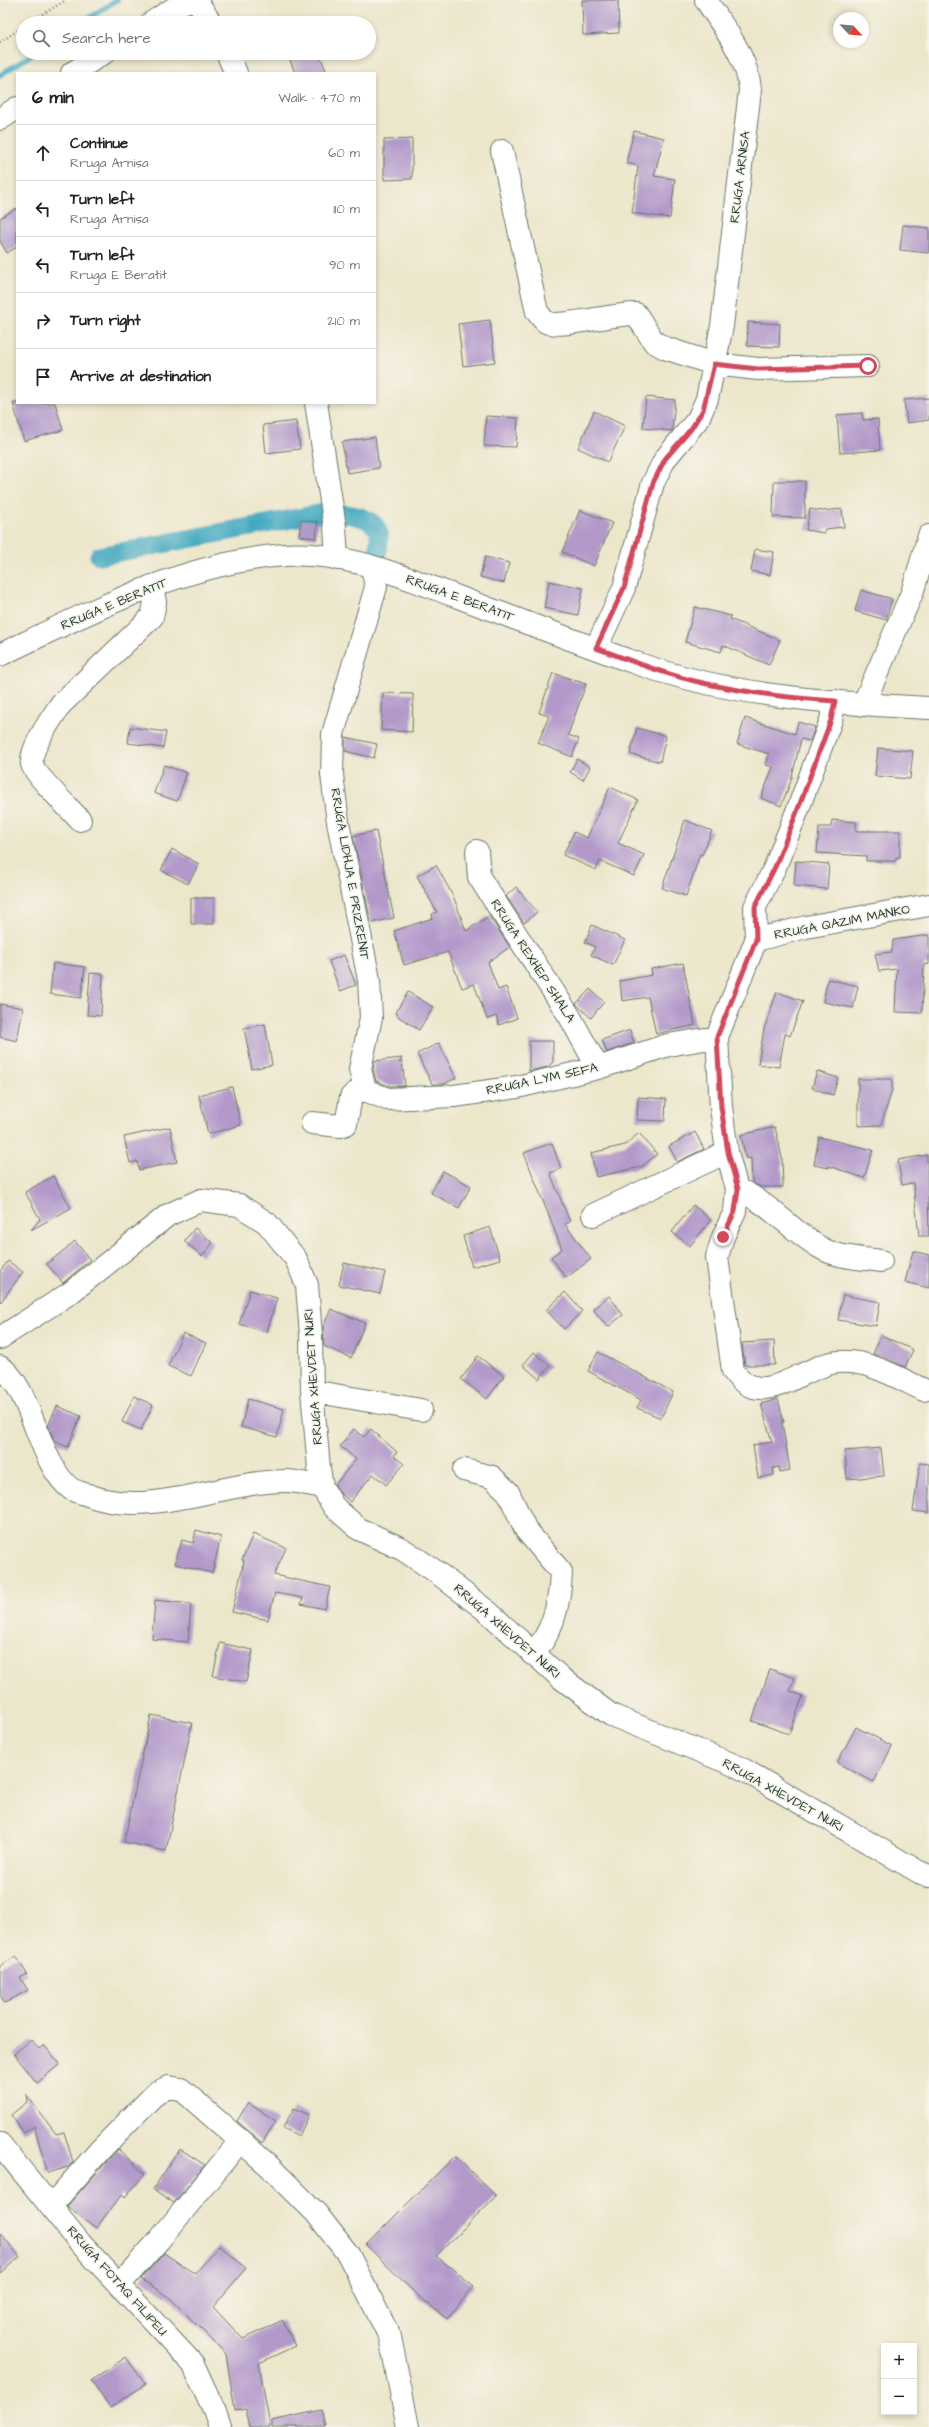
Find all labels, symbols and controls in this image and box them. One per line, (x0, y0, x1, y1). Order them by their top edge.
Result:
north arrow (833, 12, 869, 48)
search box (16, 16, 376, 60)
icon: search (30, 27, 52, 49)
text: Search here (62, 28, 151, 49)
text: 6 min (32, 86, 74, 110)
text: Walk · 470 m (279, 89, 360, 107)
street label: RRUGA ARNISA (725, 129, 755, 224)
text: Continue (70, 133, 128, 154)
icon: ahead (32, 142, 54, 164)
text: 60 m (328, 144, 360, 162)
text: Rruga Arnisa (70, 154, 149, 172)
text: Turn left (70, 189, 134, 210)
icon: left (32, 198, 54, 220)
text: 110 m (333, 200, 360, 218)
text: Rruga Arnisa (70, 210, 149, 228)
text: Turn left (70, 245, 134, 266)
icon: left (32, 254, 54, 276)
text: 90 m (329, 256, 360, 274)
text: Rruga E Beratit (70, 266, 167, 284)
icon: right (32, 310, 54, 332)
text: Turn right (70, 310, 141, 331)
text: 210 m (327, 312, 360, 330)
route start (859, 357, 877, 375)
icon: arrive (32, 366, 54, 388)
text: Arrive at destination (70, 366, 211, 387)
street label: RRUGA E BERATIT (403, 570, 517, 626)
street label: RRUGA E BERATIT (58, 573, 171, 635)
street label: RRUGA LIDHJA E PRIZRENIT (326, 787, 374, 962)
street label: RRUGA REXHEP SHALA (486, 896, 580, 1027)
street label: RRUGA QAZIM MANKO (773, 900, 912, 944)
street label: RRUGA LYM SEFA (485, 1058, 600, 1100)
route end (714, 1228, 732, 1246)
street label: RRUGA XHEVDET NURI (299, 1309, 327, 1445)
street label: RRUGA XHEVDET NURI (450, 1580, 564, 1682)
street label: RRUGA XHEVDET NURI (719, 1754, 847, 1836)
street label: RRUGA FOTAQ FILIPEU (63, 2222, 171, 2340)
map controls (881, 2343, 917, 2415)
button: + (881, 2343, 917, 2379)
button: − (881, 2379, 917, 2415)

